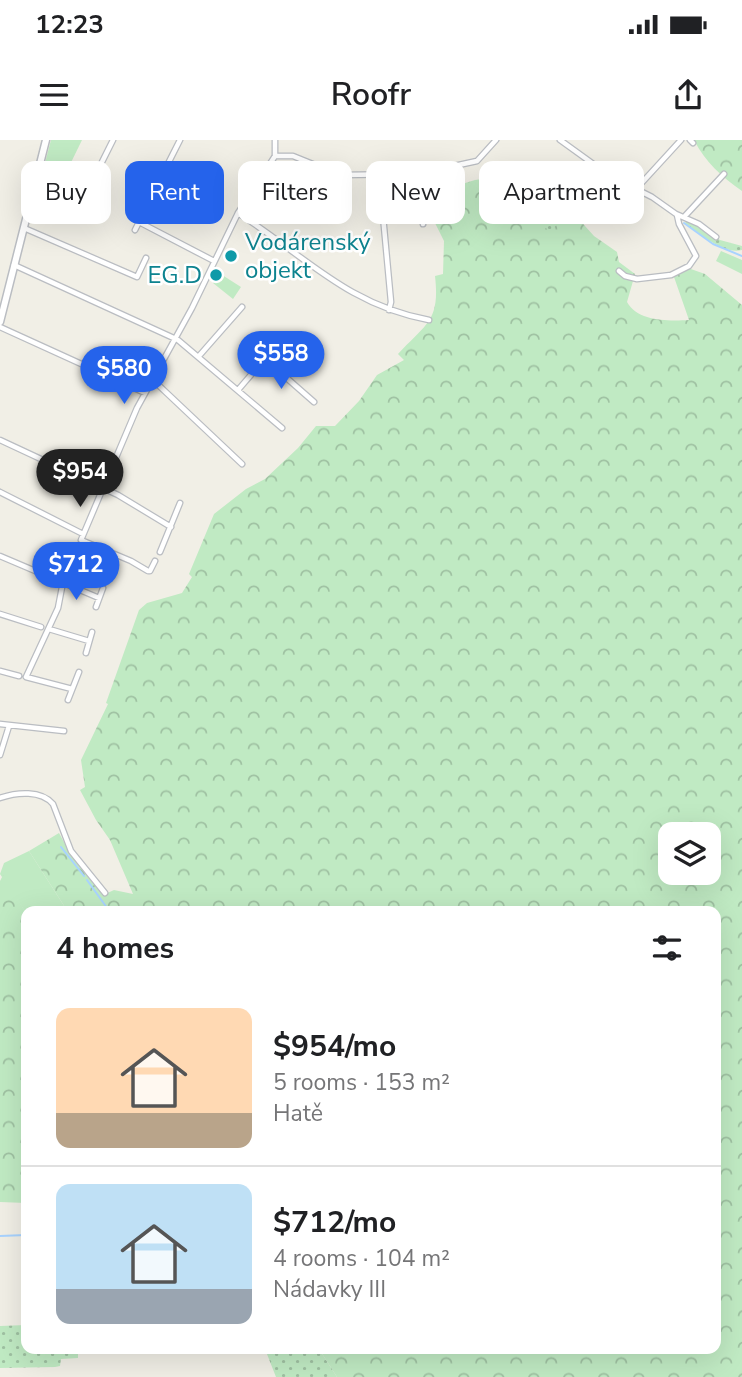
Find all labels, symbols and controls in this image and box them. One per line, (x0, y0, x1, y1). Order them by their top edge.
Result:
text: 12:23 (35, 7, 104, 42)
text: Roofr (331, 73, 411, 116)
icon: menu (35, 76, 73, 114)
icon: share (669, 76, 707, 114)
chip: Buy (21, 161, 111, 224)
chip: Rent (125, 161, 224, 224)
chip: Filters (238, 161, 352, 224)
chip: New (366, 161, 465, 224)
chip: Apartment (479, 161, 644, 224)
place label: Vodárenský objekt (244, 226, 371, 286)
marker: Vodárenský objekt (223, 248, 239, 264)
place label: EG.D (147, 259, 202, 291)
marker: EG.D (208, 267, 224, 283)
pin: $558 (240, 331, 322, 391)
text: $558 (253, 338, 309, 369)
pin: $580 (83, 346, 165, 406)
text: $580 (96, 353, 152, 384)
pin: $954 (39, 450, 121, 509)
text: $954 (52, 456, 108, 487)
pin: $712 (35, 542, 117, 602)
text: $712 (48, 549, 104, 580)
map controls (658, 822, 721, 885)
button: layers (658, 822, 721, 885)
text: 4 homes (56, 928, 174, 969)
icon: filters (648, 929, 686, 967)
text: $954/mo (273, 1026, 396, 1067)
icon: home (112, 1036, 196, 1120)
text: 5 rooms · 153 m² (273, 1067, 450, 1098)
text: Hatě (273, 1098, 323, 1129)
text: $712/mo (273, 1202, 396, 1243)
icon: home (112, 1212, 196, 1296)
text: 4 rooms · 104 m² (273, 1243, 450, 1274)
text: Nádavky III (273, 1274, 386, 1305)

